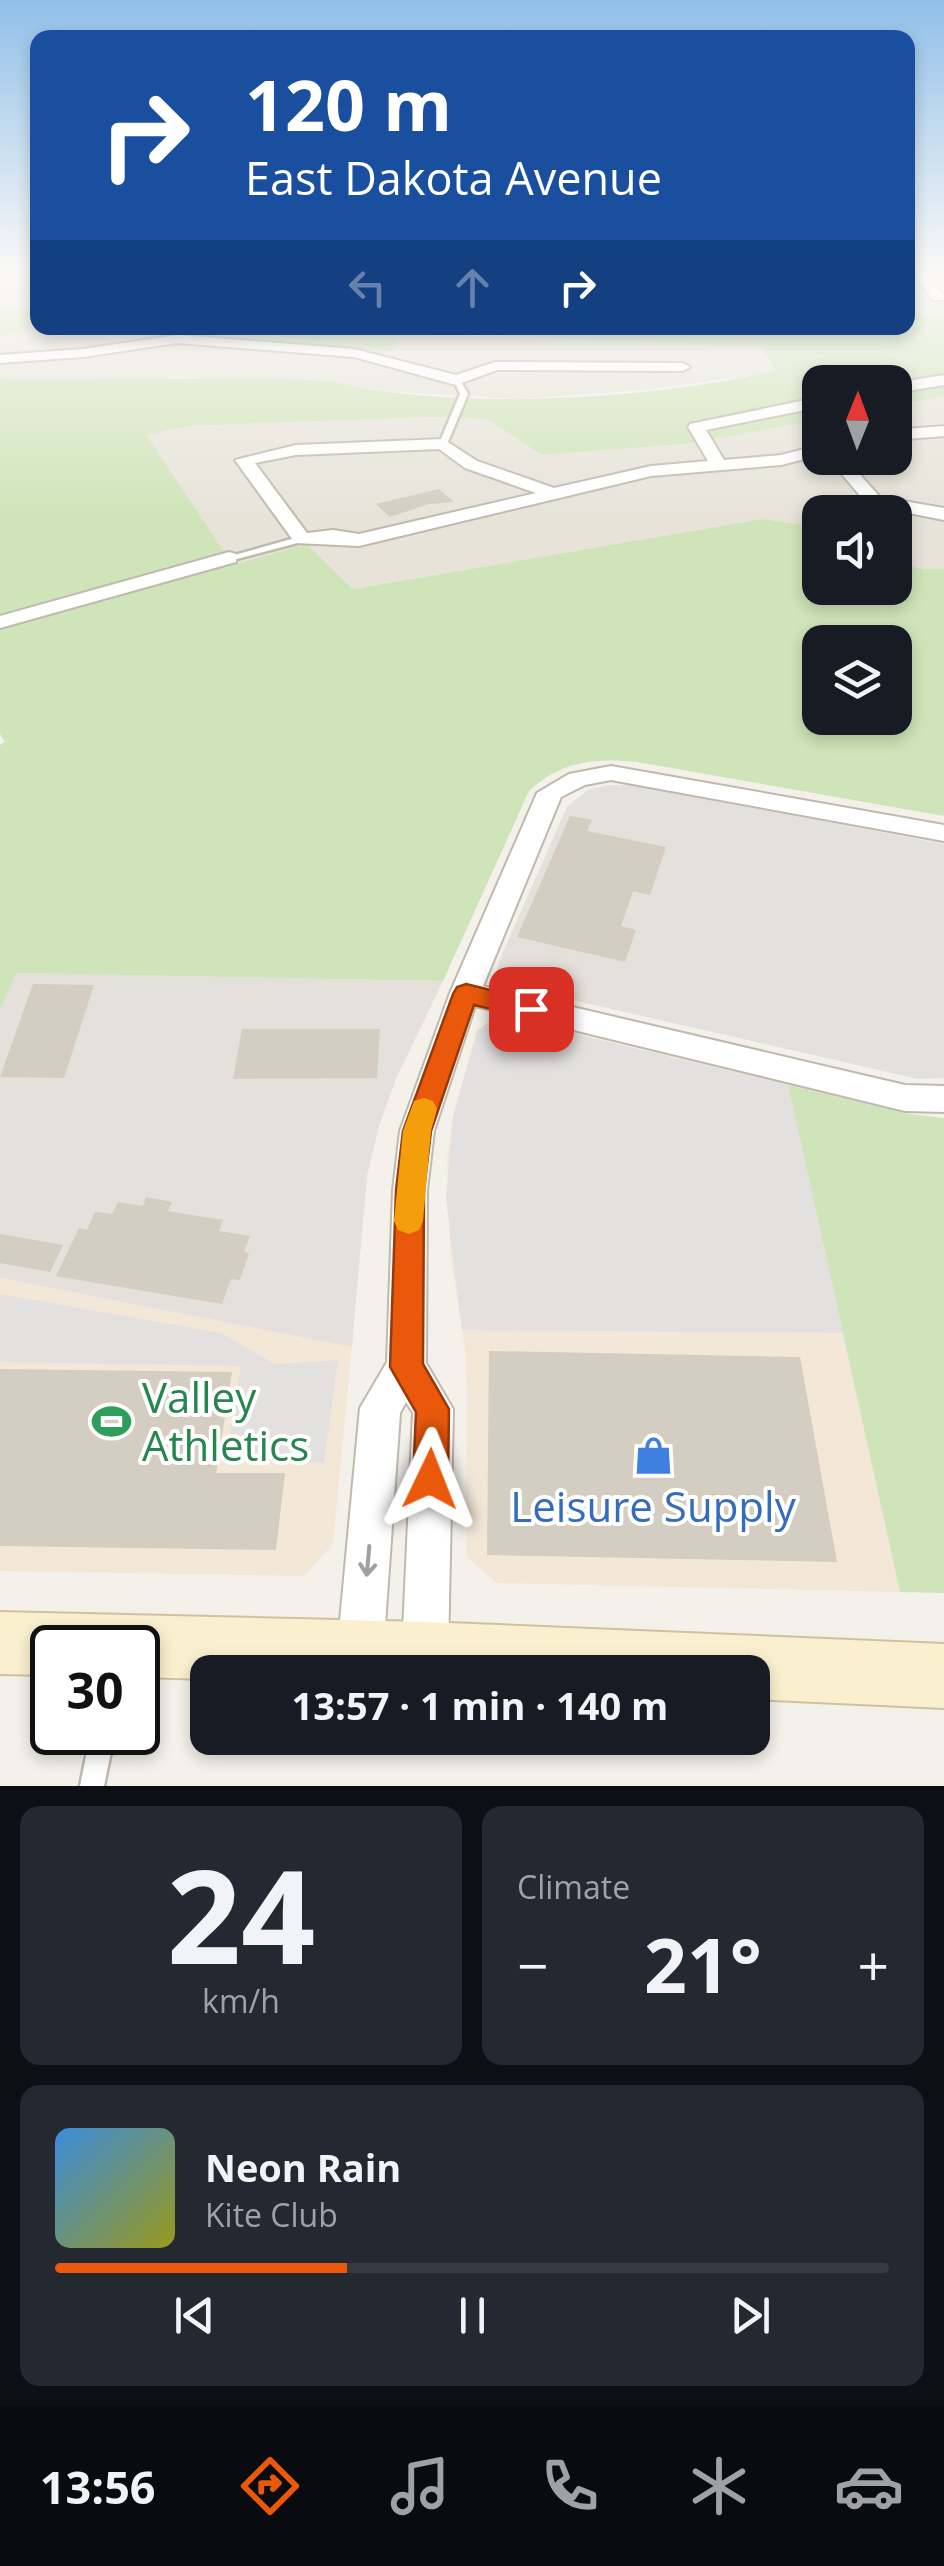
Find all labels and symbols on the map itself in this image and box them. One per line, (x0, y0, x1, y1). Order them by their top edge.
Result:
north arrow (802, 365, 912, 475)
pin (489, 967, 574, 1052)
place label: Valley Athletics (142, 1368, 309, 1473)
sports icon: Valley Athletics (91, 1401, 133, 1443)
position arrow (378, 1427, 482, 1531)
shop icon: Leisure Supply (632, 1435, 674, 1477)
place label: Leisure Supply (510, 1477, 797, 1534)
one-way arrow (358, 1545, 377, 1577)
speed limit sign: 30 (30, 1625, 160, 1755)

